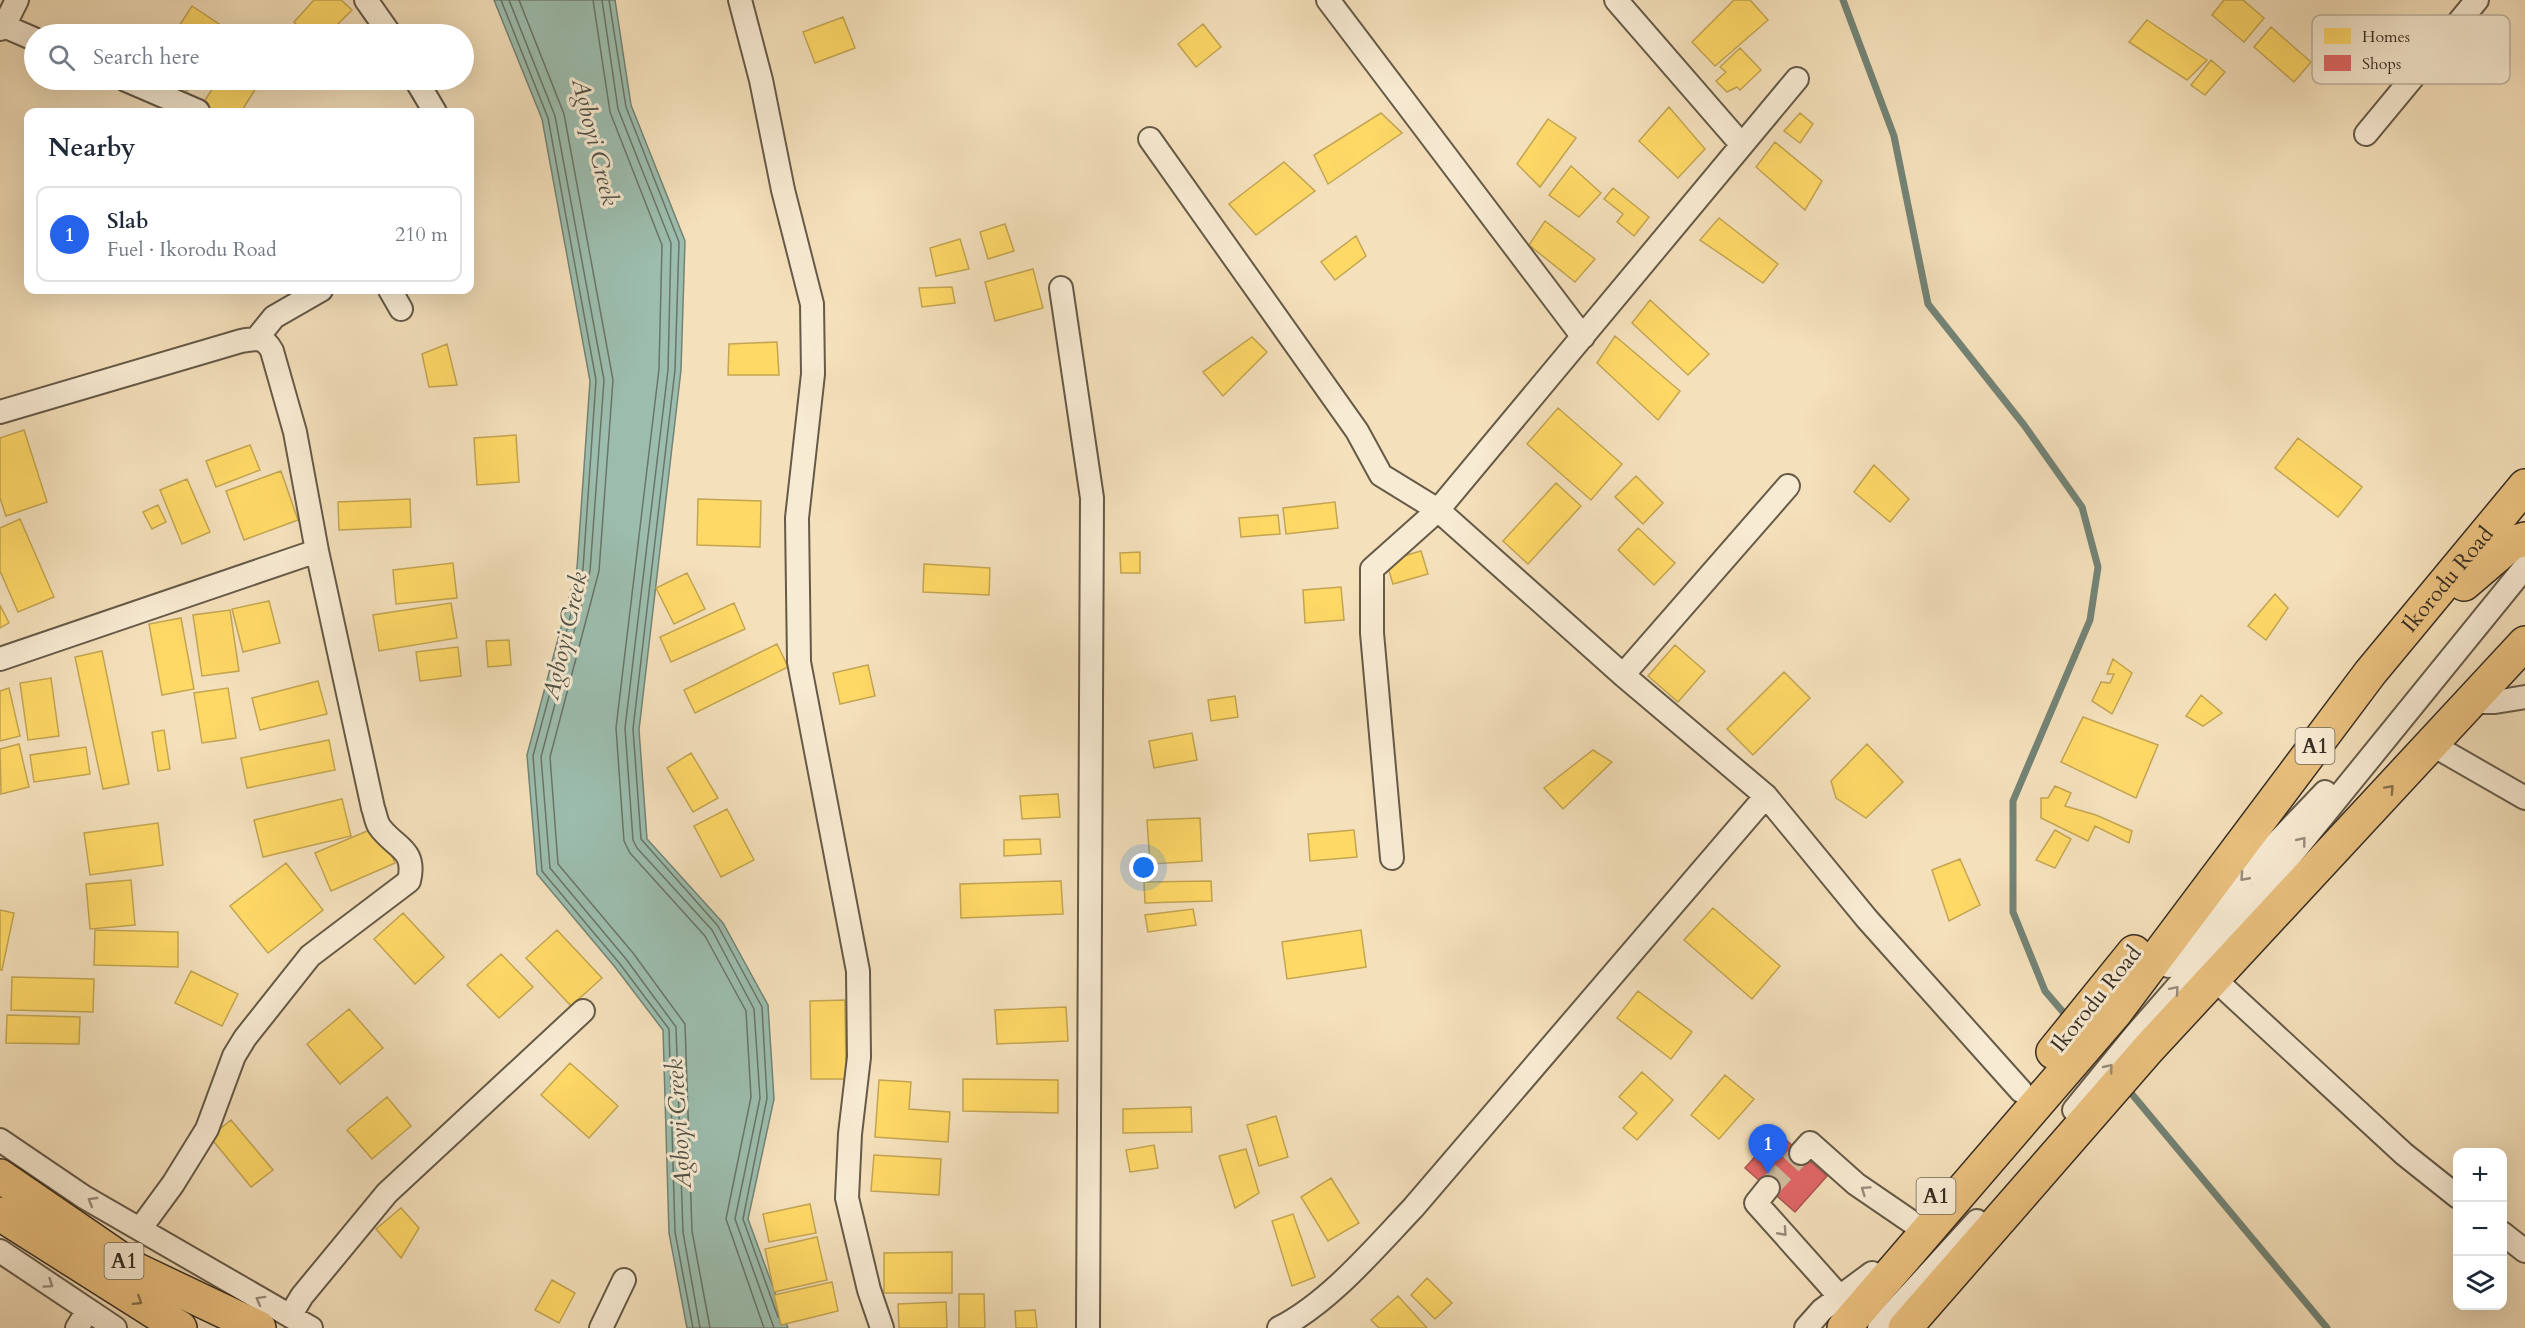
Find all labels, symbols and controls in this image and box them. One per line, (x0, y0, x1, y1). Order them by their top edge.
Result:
legend (2312, 15, 2510, 84)
search box (24, 24, 474, 90)
text: Homes (2362, 26, 2410, 48)
icon: search (45, 41, 78, 74)
text: Search here (93, 42, 200, 72)
text: Shops (2362, 53, 2401, 75)
water label: Agboyi Creek (563, 74, 627, 209)
text: Nearby (48, 130, 136, 165)
text: Slab (107, 206, 149, 236)
text: 1 (64, 221, 75, 248)
text: 210 m (395, 221, 448, 248)
text: Fuel · Ikorodu Road (107, 236, 277, 263)
street label: Ikorodu Road (2395, 520, 2500, 639)
water label: Agboyi Creek (534, 569, 596, 704)
road number: A1 (2296, 728, 2334, 764)
one-way arrow (2383, 785, 2394, 795)
one-way arrow (2294, 837, 2305, 848)
your location (1129, 853, 1158, 882)
one-way arrow (2240, 870, 2251, 881)
street label: Ikorodu Road (2044, 939, 2148, 1059)
one-way arrow (2168, 986, 2179, 997)
water label: Agboyi Creek (658, 1058, 700, 1191)
one-way arrow (2101, 1064, 2112, 1075)
pin: 1 (1748, 1124, 1788, 1174)
map controls (2453, 1148, 2507, 1310)
button: + (2453, 1148, 2507, 1202)
road number: A1 (1916, 1178, 1956, 1214)
one-way arrow (1861, 1186, 1872, 1197)
one-way arrow (88, 1197, 98, 1208)
button: − (2453, 1202, 2507, 1256)
one-way arrow (1776, 1226, 1787, 1236)
road number: A1 (104, 1243, 144, 1279)
button: layers (2453, 1256, 2507, 1310)
one-way arrow (42, 1276, 53, 1287)
one-way arrow (132, 1294, 142, 1306)
one-way arrow (256, 1296, 266, 1307)

